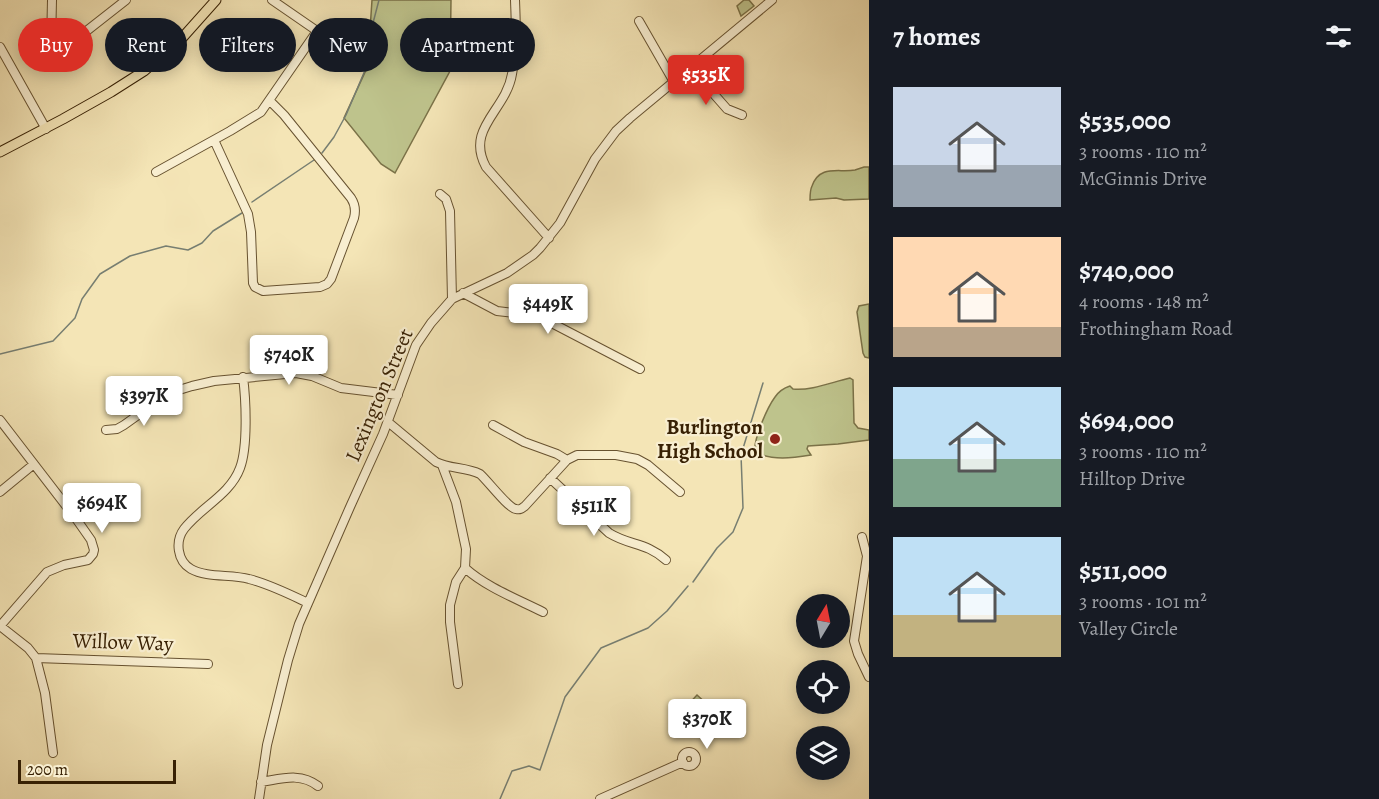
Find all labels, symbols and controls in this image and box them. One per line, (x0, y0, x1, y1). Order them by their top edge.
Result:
chip: Buy (18, 18, 93, 72)
chip: Rent (105, 18, 187, 72)
chip: Filters (199, 18, 296, 72)
chip: New (308, 18, 388, 72)
chip: Apartment (400, 18, 535, 72)
text: 7 homes (893, 19, 981, 54)
icon: filters (1322, 20, 1355, 53)
pin: $535K (664, 55, 748, 106)
text: $535K (682, 61, 730, 88)
text: $535,000 (1079, 103, 1171, 138)
icon: home (941, 111, 1013, 183)
text: 3 rooms · 110 m² (1079, 138, 1207, 165)
text: McGinnis Drive (1079, 165, 1207, 192)
text: $740,000 (1079, 253, 1174, 288)
icon: home (941, 261, 1013, 333)
pin: $449K (506, 284, 590, 335)
text: 4 rooms · 148 m² (1079, 288, 1209, 315)
text: $449K (523, 290, 573, 317)
text: Frothingham Road (1079, 315, 1232, 342)
street label: Lexington Street (338, 324, 420, 466)
pin: $740K (247, 335, 331, 386)
text: $740K (264, 341, 314, 368)
pin: $397K (102, 376, 186, 427)
text: $397K (120, 382, 168, 409)
text: $694,000 (1079, 403, 1174, 438)
icon: home (941, 411, 1013, 483)
place label: Burlington High School (657, 413, 763, 465)
marker: Burlington High School (768, 432, 782, 446)
text: 3 rooms · 110 m² (1079, 438, 1207, 465)
text: Hilltop Drive (1079, 465, 1185, 492)
pin: $694K (60, 483, 144, 534)
pin: $511K (552, 486, 636, 537)
text: $694K (77, 489, 127, 516)
text: $511K (571, 492, 617, 519)
text: $511,000 (1079, 553, 1167, 588)
icon: home (941, 561, 1013, 633)
text: 3 rooms · 101 m² (1079, 588, 1207, 615)
north arrow (796, 594, 850, 648)
map controls (796, 594, 850, 780)
text: Valley Circle (1079, 615, 1178, 642)
street label: Willow Way (71, 626, 174, 658)
button: locate (796, 660, 850, 714)
pin: $370K (665, 699, 749, 750)
text: $370K (682, 705, 732, 732)
button: layers (796, 726, 850, 780)
scale bar (18, 757, 176, 784)
text: 200 m (27, 759, 68, 781)

